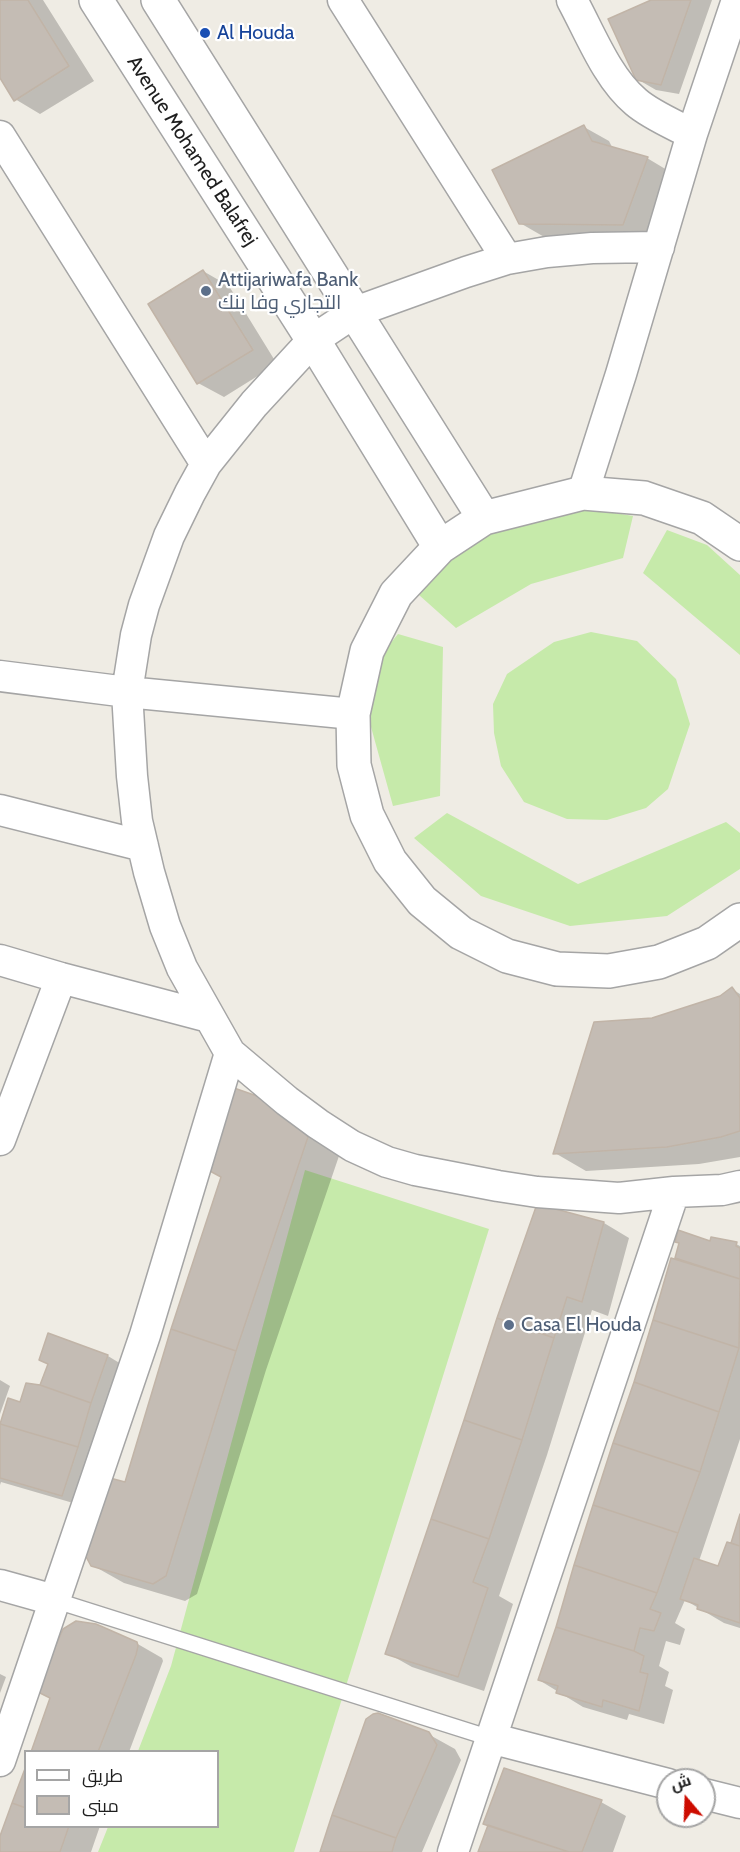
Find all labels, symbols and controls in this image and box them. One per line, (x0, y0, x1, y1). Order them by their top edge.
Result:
place label: Al Houda (217, 21, 294, 45)
marker: Al Houda (198, 26, 212, 40)
street label: Avenue Mohamed Balafrej (122, 52, 262, 250)
place label: Attijariwafa Bank التجاري وفا بنك (218, 268, 358, 315)
marker: Attijariwafa Bank التجاري وفا بنك (199, 284, 213, 298)
place label: Casa El Houda (521, 1313, 642, 1337)
marker: Casa El Houda (502, 1318, 516, 1332)
legend (24, 1750, 219, 1828)
text: طريق (82, 1765, 123, 1787)
north arrow (656, 1768, 716, 1828)
text: ش (668, 1770, 693, 1795)
text: مبنى (82, 1795, 119, 1817)

